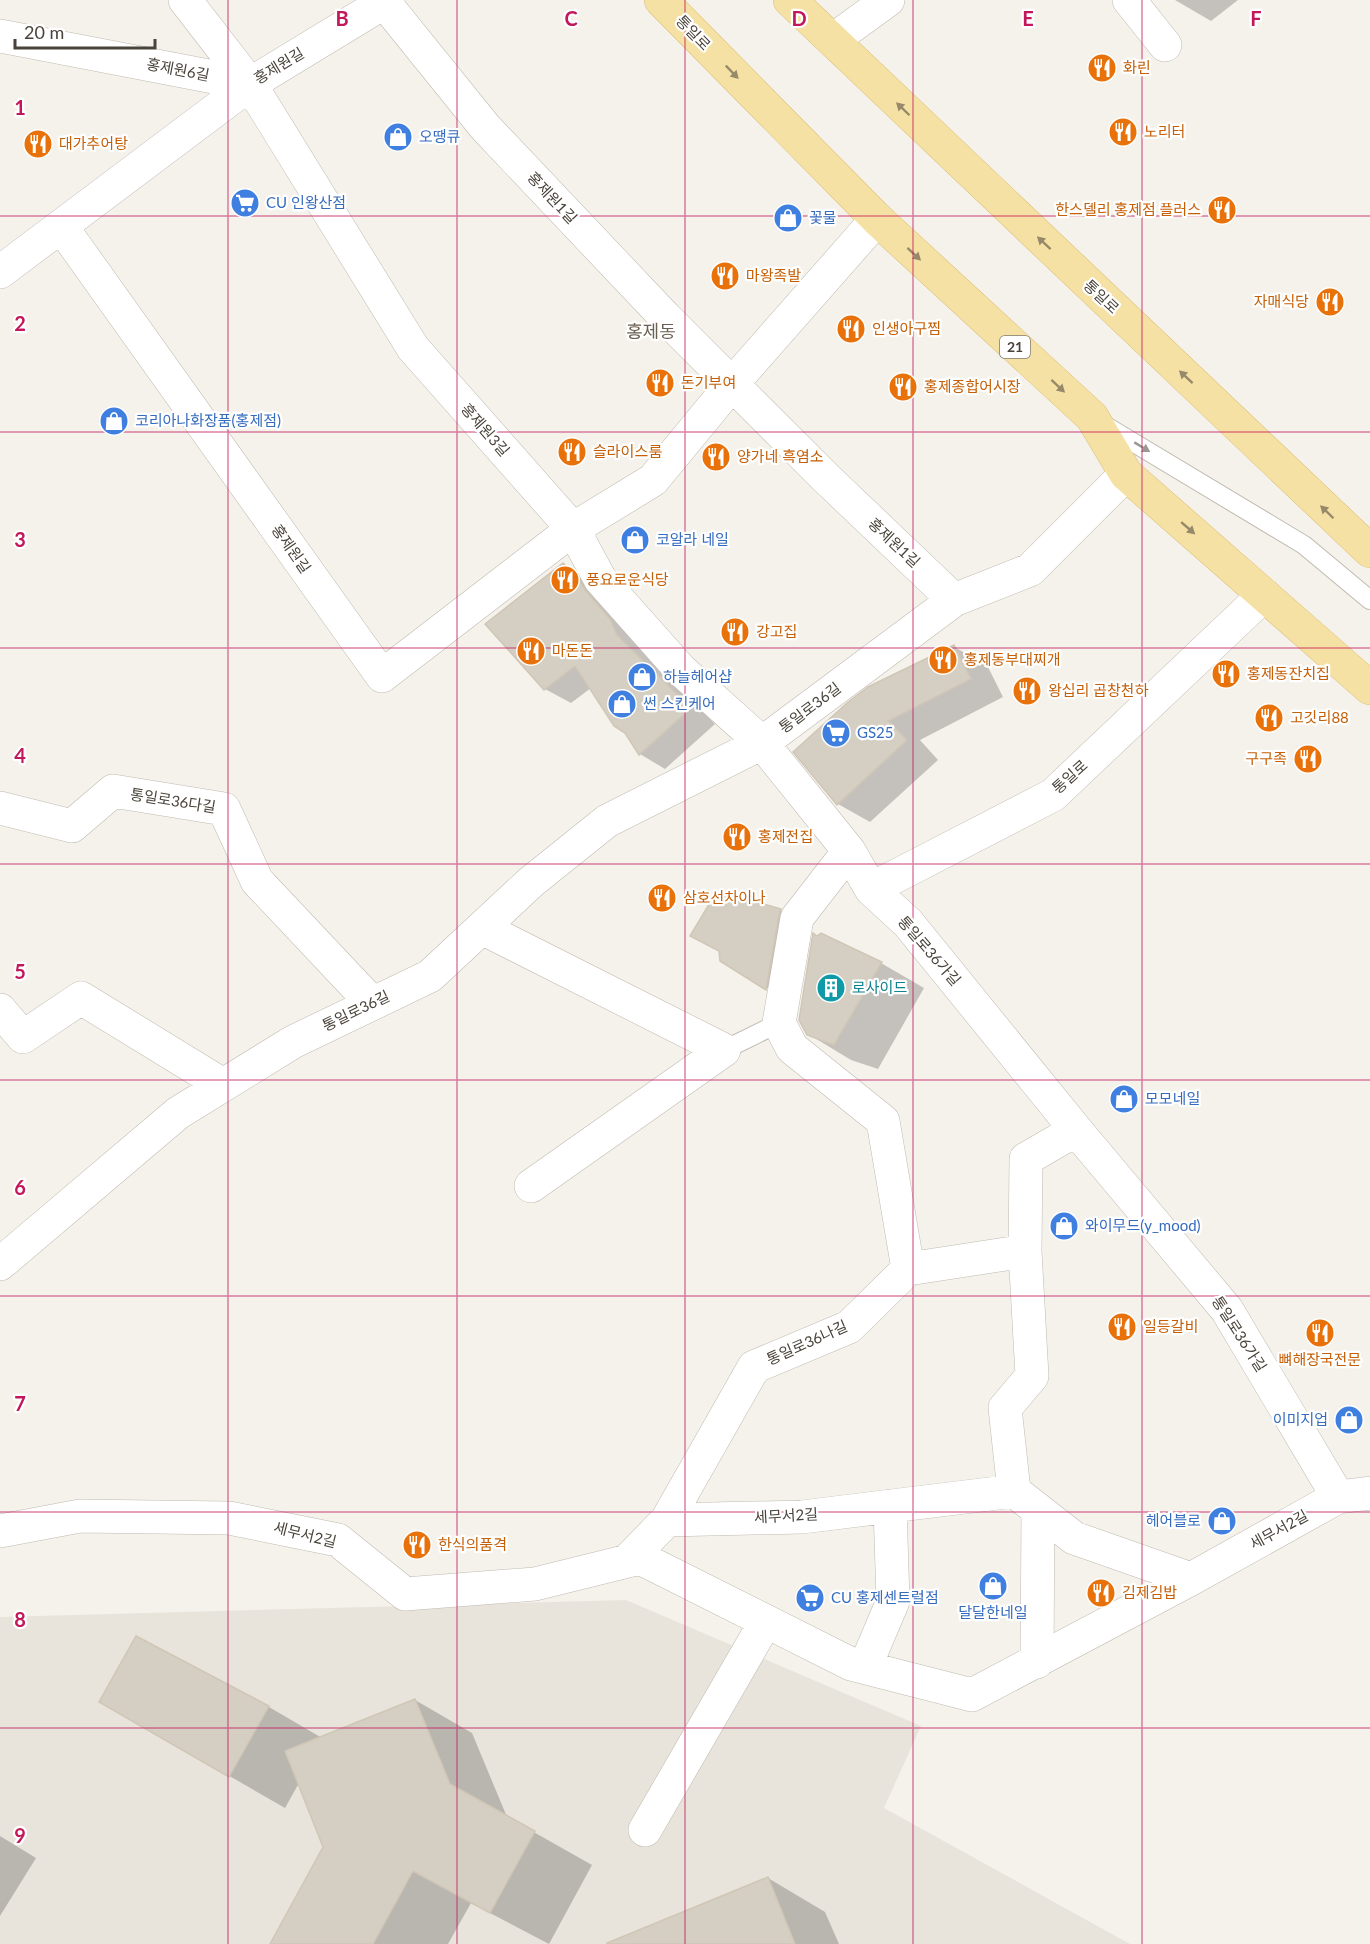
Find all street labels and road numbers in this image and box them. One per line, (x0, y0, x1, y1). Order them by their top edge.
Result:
street label: 통일로 (673, 11, 715, 53)
street label: 홍제원길 (250, 43, 307, 87)
street label: 홍제원6길 (145, 54, 211, 84)
street label: 홍제원1길 (524, 168, 581, 227)
street label: 통일로 (1080, 276, 1123, 317)
road number: 21 (1000, 336, 1030, 358)
street label: 홍제원3길 (458, 399, 514, 459)
street label: 홍제원1길 (865, 514, 924, 571)
street label: 홍제원길 (269, 521, 315, 576)
street label: 통일로36길 (775, 678, 844, 736)
street label: 통일로 (1048, 756, 1091, 797)
street label: 통일로36다길 (129, 784, 217, 816)
street label: 통일로36가길 (895, 912, 965, 989)
street label: 통일로36길 (319, 986, 392, 1034)
street label: 통일로36가길 (1209, 1292, 1271, 1375)
street label: 통일로36나길 (763, 1316, 850, 1368)
street label: 세무서2길 (754, 1504, 818, 1526)
street label: 세무서2길 (1246, 1506, 1311, 1552)
street label: 세무서2길 (272, 1518, 338, 1550)

